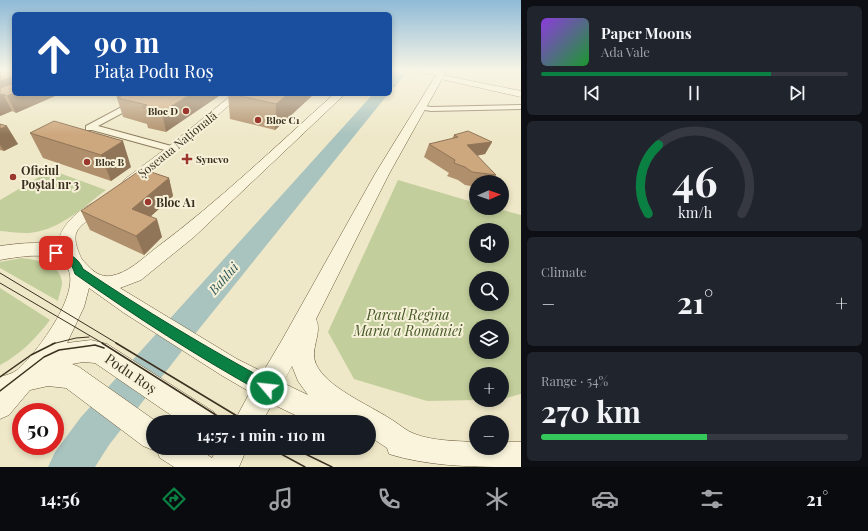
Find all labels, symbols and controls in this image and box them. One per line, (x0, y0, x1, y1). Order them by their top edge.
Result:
text: 90 m (94, 23, 159, 60)
text: Paper Moons (601, 23, 692, 43)
icon: ahead (28, 28, 80, 80)
text: Ada Vale (601, 43, 650, 60)
text: Piața Podu Roș (94, 59, 214, 83)
icon: previous (581, 82, 603, 104)
icon: pause (683, 82, 705, 104)
icon: next (786, 82, 808, 104)
place label: Bloc D (148, 104, 178, 118)
marker: Bloc D (181, 106, 191, 116)
street label: Șoseaua Națională (134, 107, 220, 181)
place label: Bloc C1 (266, 113, 300, 127)
marker: Bloc C1 (253, 115, 263, 125)
place label: Synevo (196, 152, 229, 166)
text: 46 (672, 152, 717, 207)
marker: Synevo (181, 153, 193, 165)
place label: Bloc B (95, 155, 125, 169)
marker: Bloc B (82, 157, 92, 167)
place label: Oficiul Poștal nr 3 (21, 162, 79, 192)
marker: Oficiul Poștal nr 3 (8, 172, 18, 182)
north arrow (469, 175, 509, 215)
map controls (469, 175, 509, 455)
place label: Bloc A1 (156, 194, 196, 210)
marker: Bloc A1 (143, 197, 153, 207)
text: km/h (677, 202, 712, 221)
button: sound (469, 223, 509, 263)
pin (39, 236, 73, 270)
icon: arrive (45, 242, 67, 264)
water label: Bahlui (204, 258, 242, 298)
text: Climate (541, 263, 587, 280)
button: search (469, 271, 509, 311)
text: 21° (677, 282, 713, 322)
text: − (541, 288, 555, 318)
text: + (835, 288, 848, 318)
park label: Parcul Regina Maria a României (353, 305, 463, 340)
button: layers (469, 319, 509, 359)
street label: Podu Roș (101, 349, 161, 397)
position arrow (246, 367, 288, 409)
button: + (469, 367, 509, 407)
text: Range · 54% (541, 372, 608, 389)
text: 270 km (541, 391, 641, 431)
speed limit sign: 50 (12, 403, 64, 455)
button: − (469, 415, 509, 455)
text: 14:57 · 1 min · 110 m (197, 425, 325, 445)
icon: directions (160, 485, 188, 513)
icon: music (267, 485, 295, 513)
icon: phone (375, 485, 403, 513)
icon: climate (483, 485, 511, 513)
icon: car (591, 485, 619, 513)
icon: filters (698, 485, 726, 513)
text: 14:56 (40, 487, 80, 511)
text: 21° (806, 487, 828, 511)

